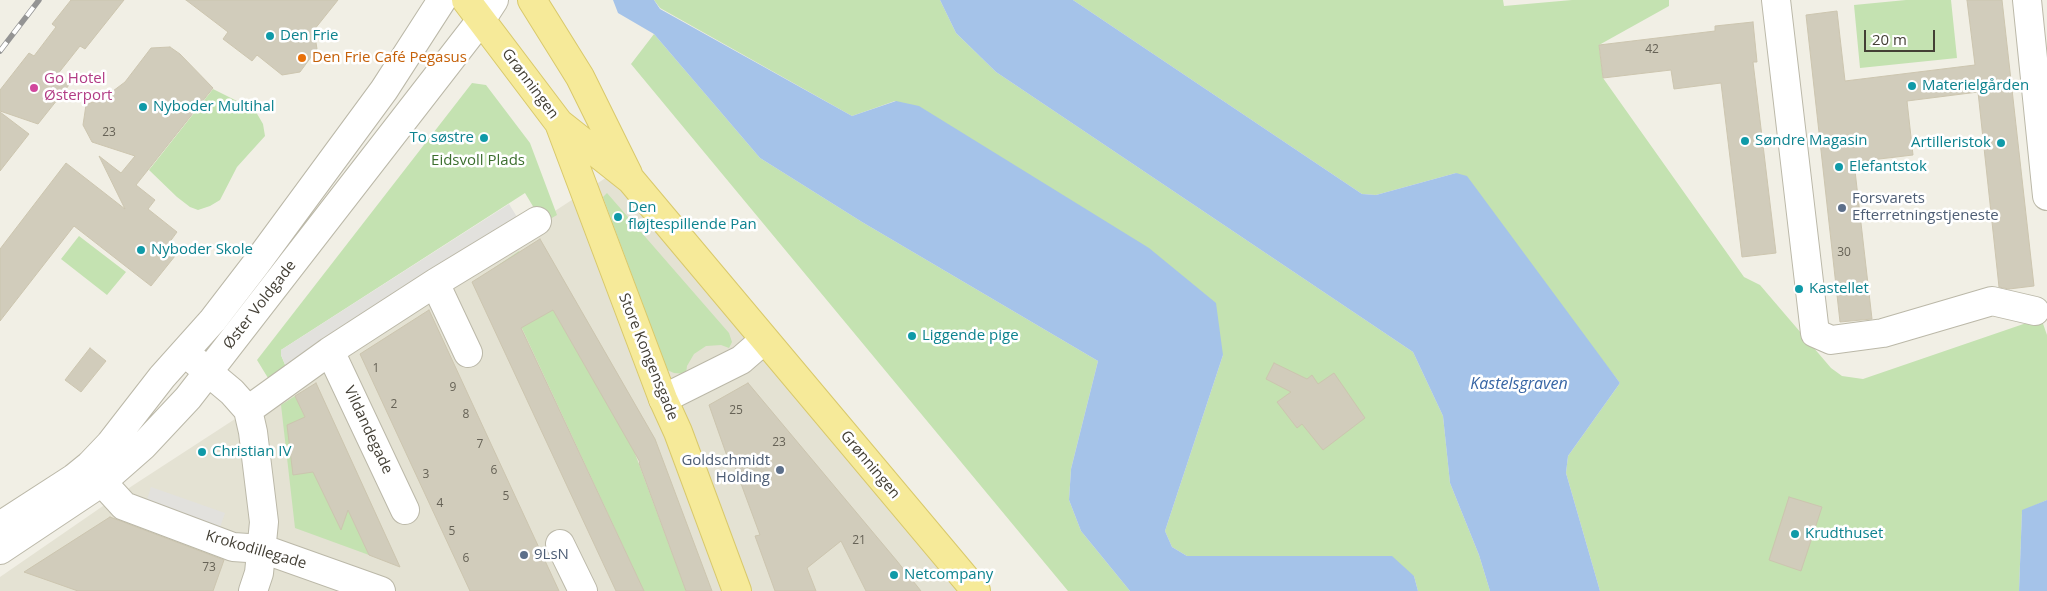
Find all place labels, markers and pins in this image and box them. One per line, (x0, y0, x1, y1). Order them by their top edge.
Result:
place label: Den Frie (280, 27, 338, 45)
marker: Den Frie (264, 30, 276, 42)
place label: Den Frie Café Pegasus (312, 49, 467, 67)
marker: Den Frie Café Pegasus (296, 52, 308, 64)
place label: Go Hotel Østerport (44, 70, 112, 105)
place label: Materielgården (1922, 77, 2029, 95)
marker: Materielgården (1906, 80, 1918, 92)
marker: Go Hotel Østerport (28, 82, 40, 94)
place label: Nyboder Multihal (153, 98, 275, 116)
marker: Nyboder Multihal (137, 101, 149, 113)
place label: To søstre (410, 129, 474, 147)
marker: To søstre (478, 132, 490, 144)
place label: Søndre Magasin (1755, 132, 1868, 150)
place label: Artilleristok (1911, 134, 1991, 152)
marker: Søndre Magasin (1739, 135, 1751, 147)
marker: Artilleristok (1995, 137, 2007, 149)
place label: Elefantstok (1849, 158, 1927, 176)
marker: Elefantstok (1833, 161, 1845, 173)
place label: Forsvarets Efterretningstjeneste (1852, 190, 1999, 225)
place label: Den fløjtespillende Pan (628, 199, 757, 234)
marker: Forsvarets Efterretningstjeneste (1836, 202, 1848, 214)
marker: Den fløjtespillende Pan (612, 211, 624, 223)
place label: Nyboder Skole (151, 241, 253, 259)
marker: Nyboder Skole (135, 244, 147, 256)
place label: Kastellet (1809, 280, 1869, 298)
marker: Kastellet (1793, 283, 1805, 295)
place label: Liggende pige (922, 327, 1019, 345)
marker: Liggende pige (906, 330, 918, 342)
place label: Christian IV (212, 443, 291, 461)
marker: Christian IV (196, 446, 208, 458)
place label: Goldschmidt Holding (681, 452, 770, 487)
marker: Goldschmidt Holding (774, 464, 786, 476)
place label: Krudthuset (1805, 525, 1883, 543)
marker: Krudthuset (1789, 528, 1801, 540)
place label: 9LsN (534, 546, 569, 564)
marker: 9LsN (518, 549, 530, 561)
place label: Netcompany (904, 566, 993, 584)
marker: Netcompany (888, 569, 900, 581)

